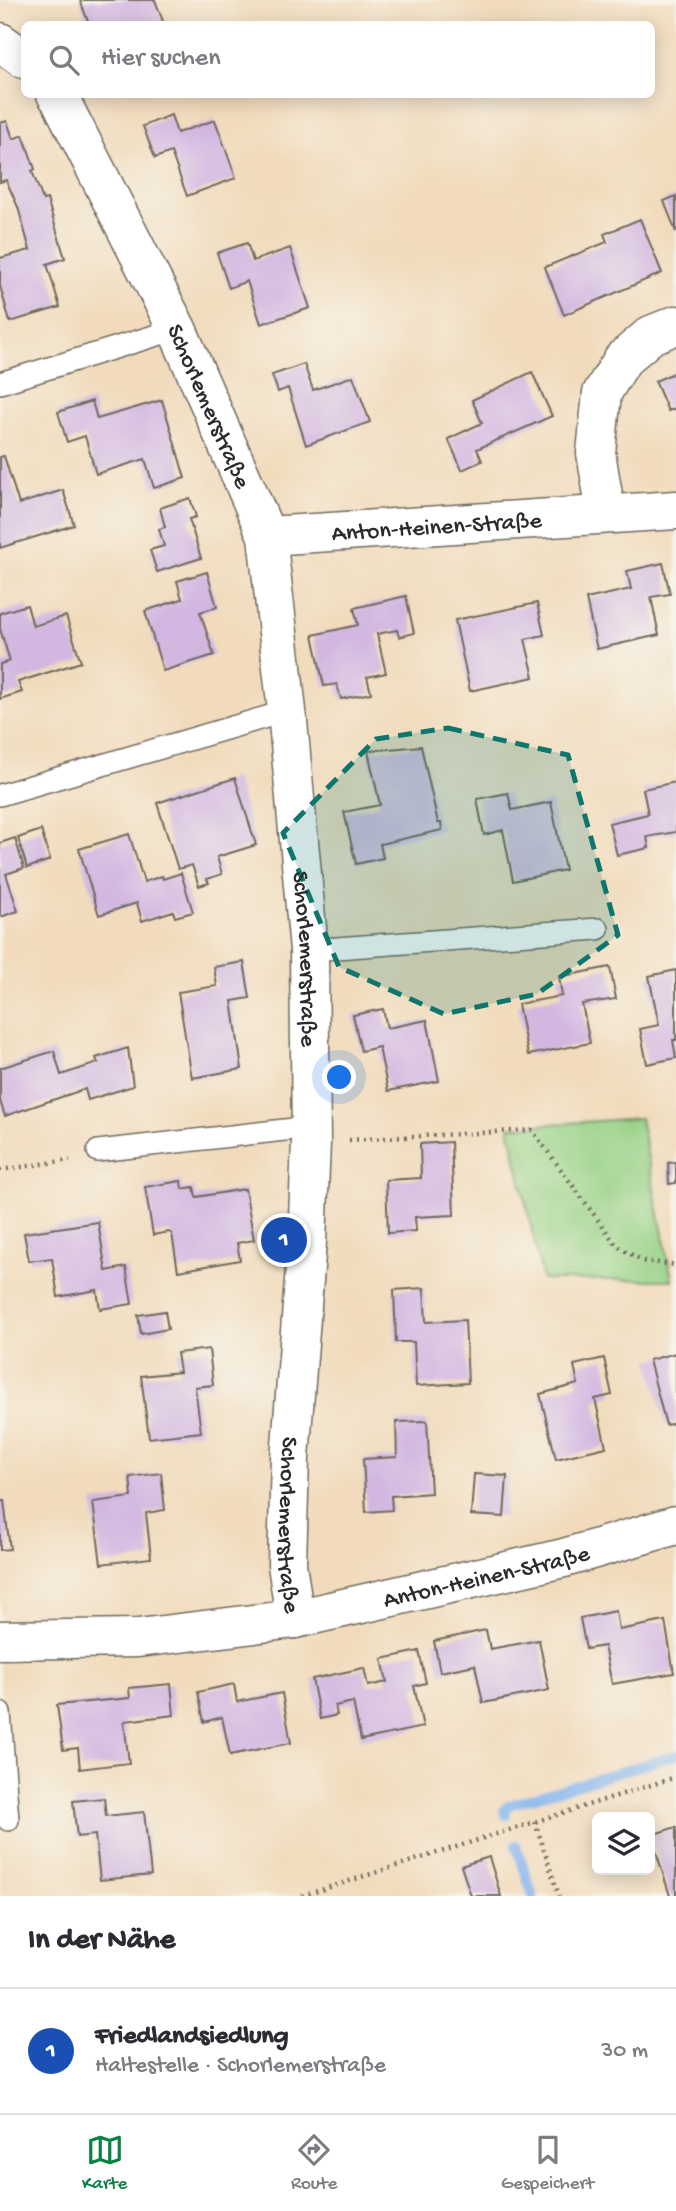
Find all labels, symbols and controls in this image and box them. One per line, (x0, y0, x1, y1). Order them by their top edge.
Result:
search box (21, 21, 655, 98)
icon: search (45, 41, 83, 79)
text: Hier suchen (101, 44, 221, 75)
street label: Schorlemerstraße (159, 320, 256, 494)
street label: Anton-Heinen-Straße (331, 508, 543, 550)
street label: Schorlemerstraße (284, 870, 321, 1048)
your location (322, 1060, 356, 1094)
pin: 1 (261, 1214, 307, 1266)
street label: Schorlemerstraße (269, 1435, 305, 1616)
street label: Anton-Heinen-Straße (381, 1540, 594, 1617)
map controls (592, 1812, 655, 1875)
button: layers (592, 1812, 655, 1875)
text: In der Nähe (28, 1924, 175, 1959)
text: Friedlandsiedlung (95, 2022, 289, 2053)
text: 1 (46, 2038, 56, 2065)
text: 30 m (601, 2038, 648, 2065)
text: Haltestelle · Schorlemerstraße (95, 2053, 386, 2080)
tab: Karte (82, 2131, 127, 2196)
tab: Route (291, 2131, 337, 2196)
tab: Gespeichert (501, 2131, 594, 2196)

